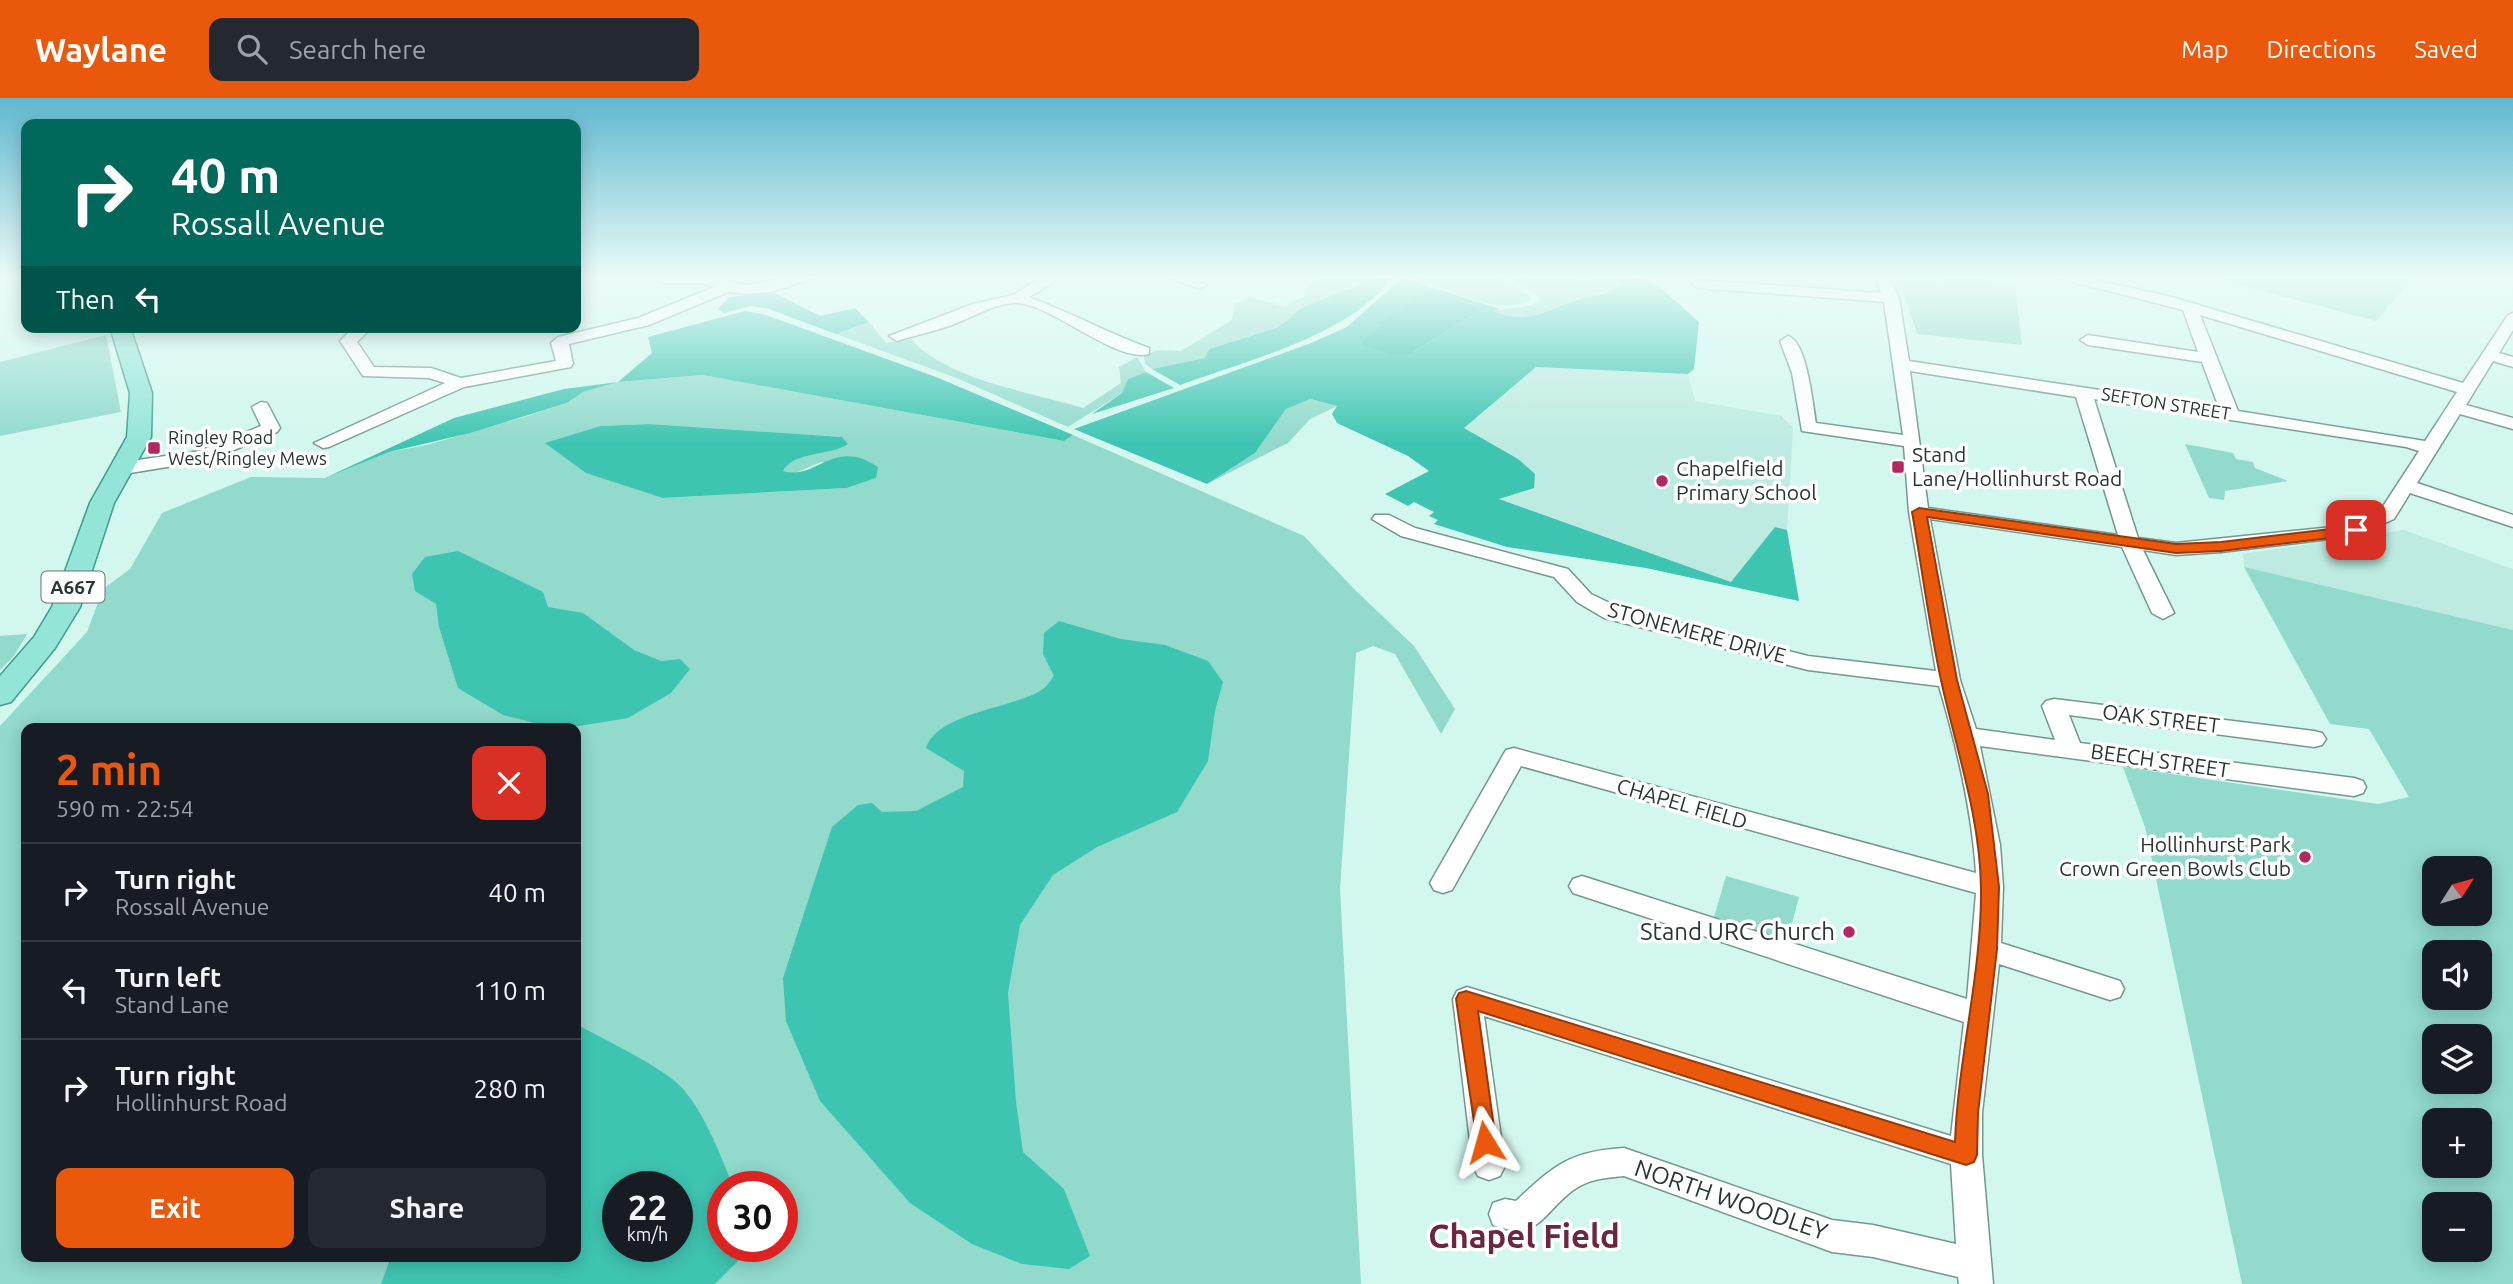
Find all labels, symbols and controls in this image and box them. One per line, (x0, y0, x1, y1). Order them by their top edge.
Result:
search box (209, 18, 699, 81)
icon: search (233, 30, 271, 68)
text: Waylane (35, 31, 167, 68)
text: Search here (289, 35, 426, 64)
text: Map (2181, 36, 2228, 63)
text: Directions (2266, 36, 2376, 63)
text: Saved (2414, 36, 2478, 63)
icon: right (56, 147, 147, 238)
text: 40 m (171, 147, 280, 202)
text: Rossall Avenue (171, 205, 386, 241)
icon: left (129, 280, 167, 318)
text: Then (56, 285, 115, 314)
street label: SEFTON STREET (2100, 383, 2232, 423)
place label: Ringley Road West/Ringley Mews (168, 427, 327, 468)
marker: Ringley Road West/Ringley Mews (146, 440, 162, 456)
place label: Stand Lane/Hollinhurst Road (1912, 442, 2122, 490)
place label: Chapelfield Primary School (1676, 456, 1817, 504)
marker: Stand Lane/Hollinhurst Road (1890, 459, 1906, 475)
marker: Chapelfield Primary School (1654, 473, 1670, 489)
pin (2326, 500, 2386, 560)
icon: arrive (2337, 511, 2375, 549)
road number: A667 (42, 572, 104, 602)
street label: STONEMERE DRIVE (1606, 597, 1789, 667)
street label: OAK STREET (2101, 699, 2222, 737)
street label: BEECH STREET (2089, 738, 2231, 782)
text: 2 min (56, 746, 162, 793)
button: close (472, 746, 546, 820)
street label: CHAPEL FIELD (1614, 773, 1750, 833)
text: 590 m · 22:54 (56, 796, 194, 821)
place label: Hollinhurst Park Crown Green Bowls Club (2059, 832, 2291, 880)
marker: Hollinhurst Park Crown Green Bowls Club (2297, 849, 2313, 865)
north arrow (2422, 856, 2492, 926)
map controls (2422, 856, 2492, 1262)
text: Turn right (115, 865, 236, 894)
icon: right (56, 873, 94, 911)
text: 40 m (488, 878, 546, 907)
text: Rossall Avenue (115, 894, 269, 919)
place label: Stand URC Church (1640, 918, 1835, 945)
marker: Stand URC Church (1841, 924, 1857, 940)
button: sound (2422, 940, 2492, 1010)
text: Turn left (115, 963, 221, 992)
icon: left (56, 971, 94, 1009)
text: 110 m (474, 976, 546, 1005)
text: Stand Lane (115, 992, 229, 1017)
button: layers (2422, 1024, 2492, 1094)
text: Turn right (115, 1061, 236, 1090)
icon: right (56, 1069, 94, 1107)
text: 280 m (474, 1074, 546, 1103)
text: Hollinhurst Road (115, 1090, 288, 1115)
position arrow (1448, 1105, 1522, 1179)
button: + (2422, 1108, 2492, 1178)
street label: NORTH WOODLEY (1631, 1154, 1831, 1245)
button: Exit (56, 1168, 294, 1248)
button: Share (308, 1168, 546, 1248)
speed limit sign: 30 (707, 1171, 798, 1262)
text: 22 (628, 1187, 667, 1227)
button: − (2422, 1192, 2492, 1262)
district label: Chapel Field (1428, 1217, 1620, 1254)
text: km/h (627, 1224, 668, 1244)

